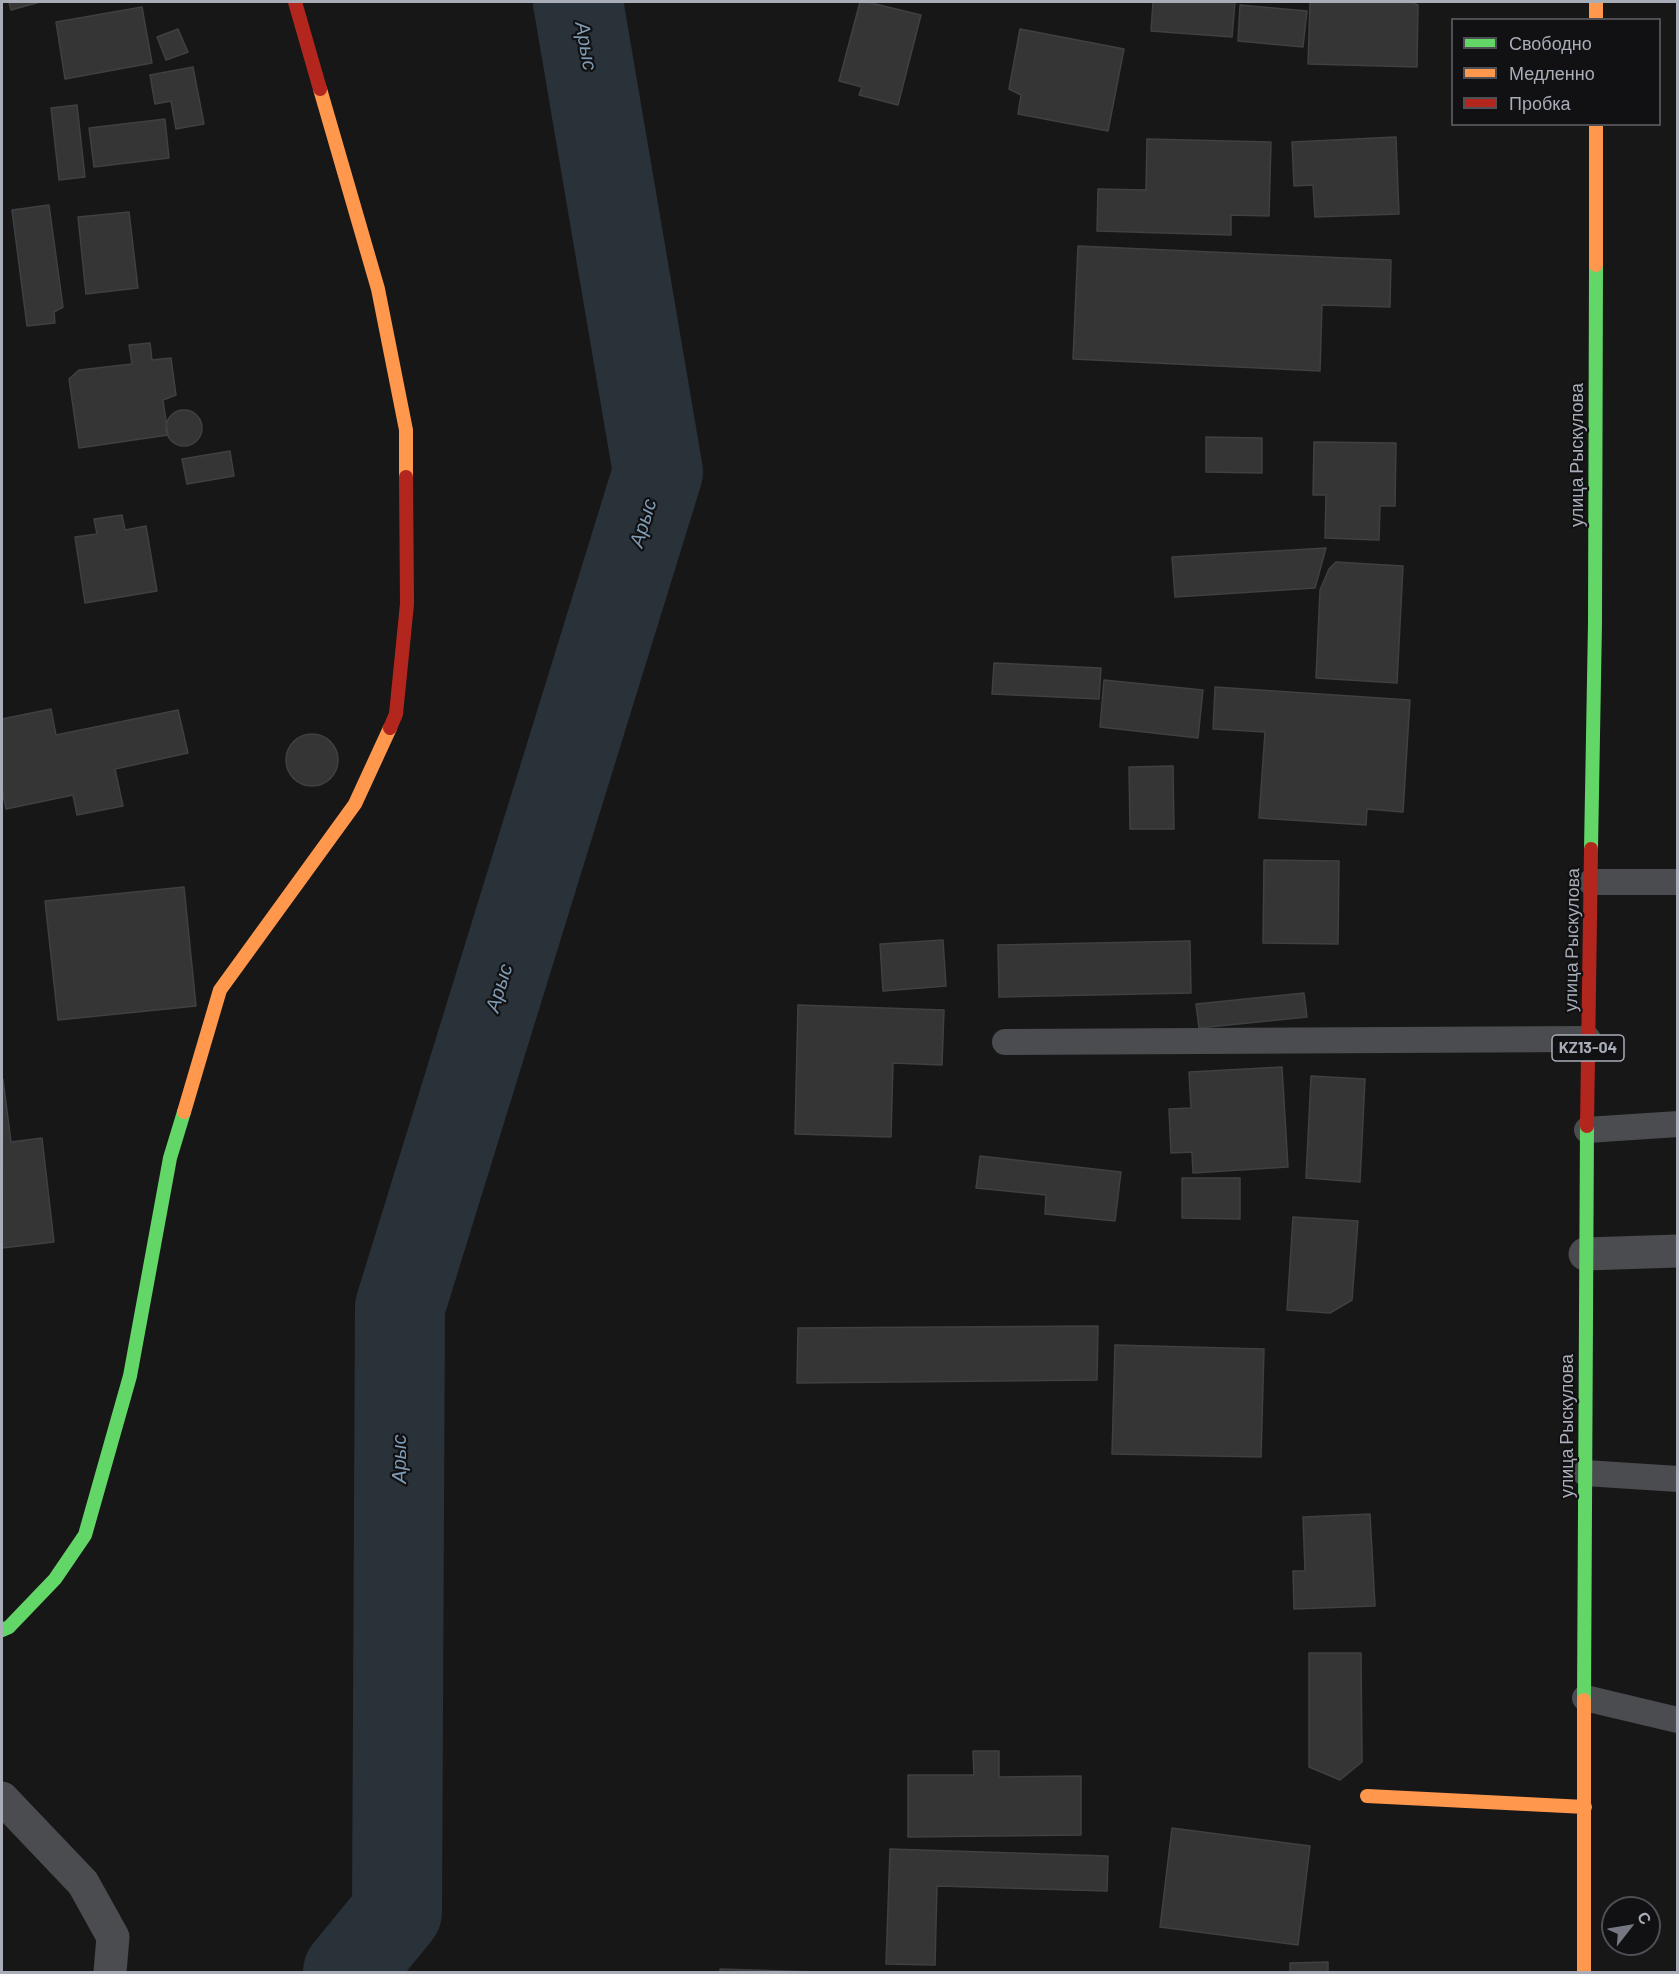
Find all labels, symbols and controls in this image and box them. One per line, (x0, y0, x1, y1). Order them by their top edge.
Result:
legend (1451, 18, 1661, 126)
water label: Арыс (570, 20, 602, 72)
text: Свободно (1509, 32, 1592, 54)
text: Медленно (1509, 62, 1595, 84)
text: Пробка (1509, 92, 1571, 114)
street label: улица Рыскулова (1566, 383, 1588, 527)
water label: Арыс (624, 496, 662, 550)
street label: улица Рыскулова (1560, 868, 1584, 1012)
water label: Арыс (480, 961, 518, 1015)
road number: KZ13-04 (1552, 1035, 1624, 1061)
street label: улица Рыскулова (1556, 1354, 1578, 1498)
water label: Арыс (387, 1434, 411, 1484)
north arrow (1601, 1896, 1661, 1956)
text: С (1634, 1908, 1656, 1927)

